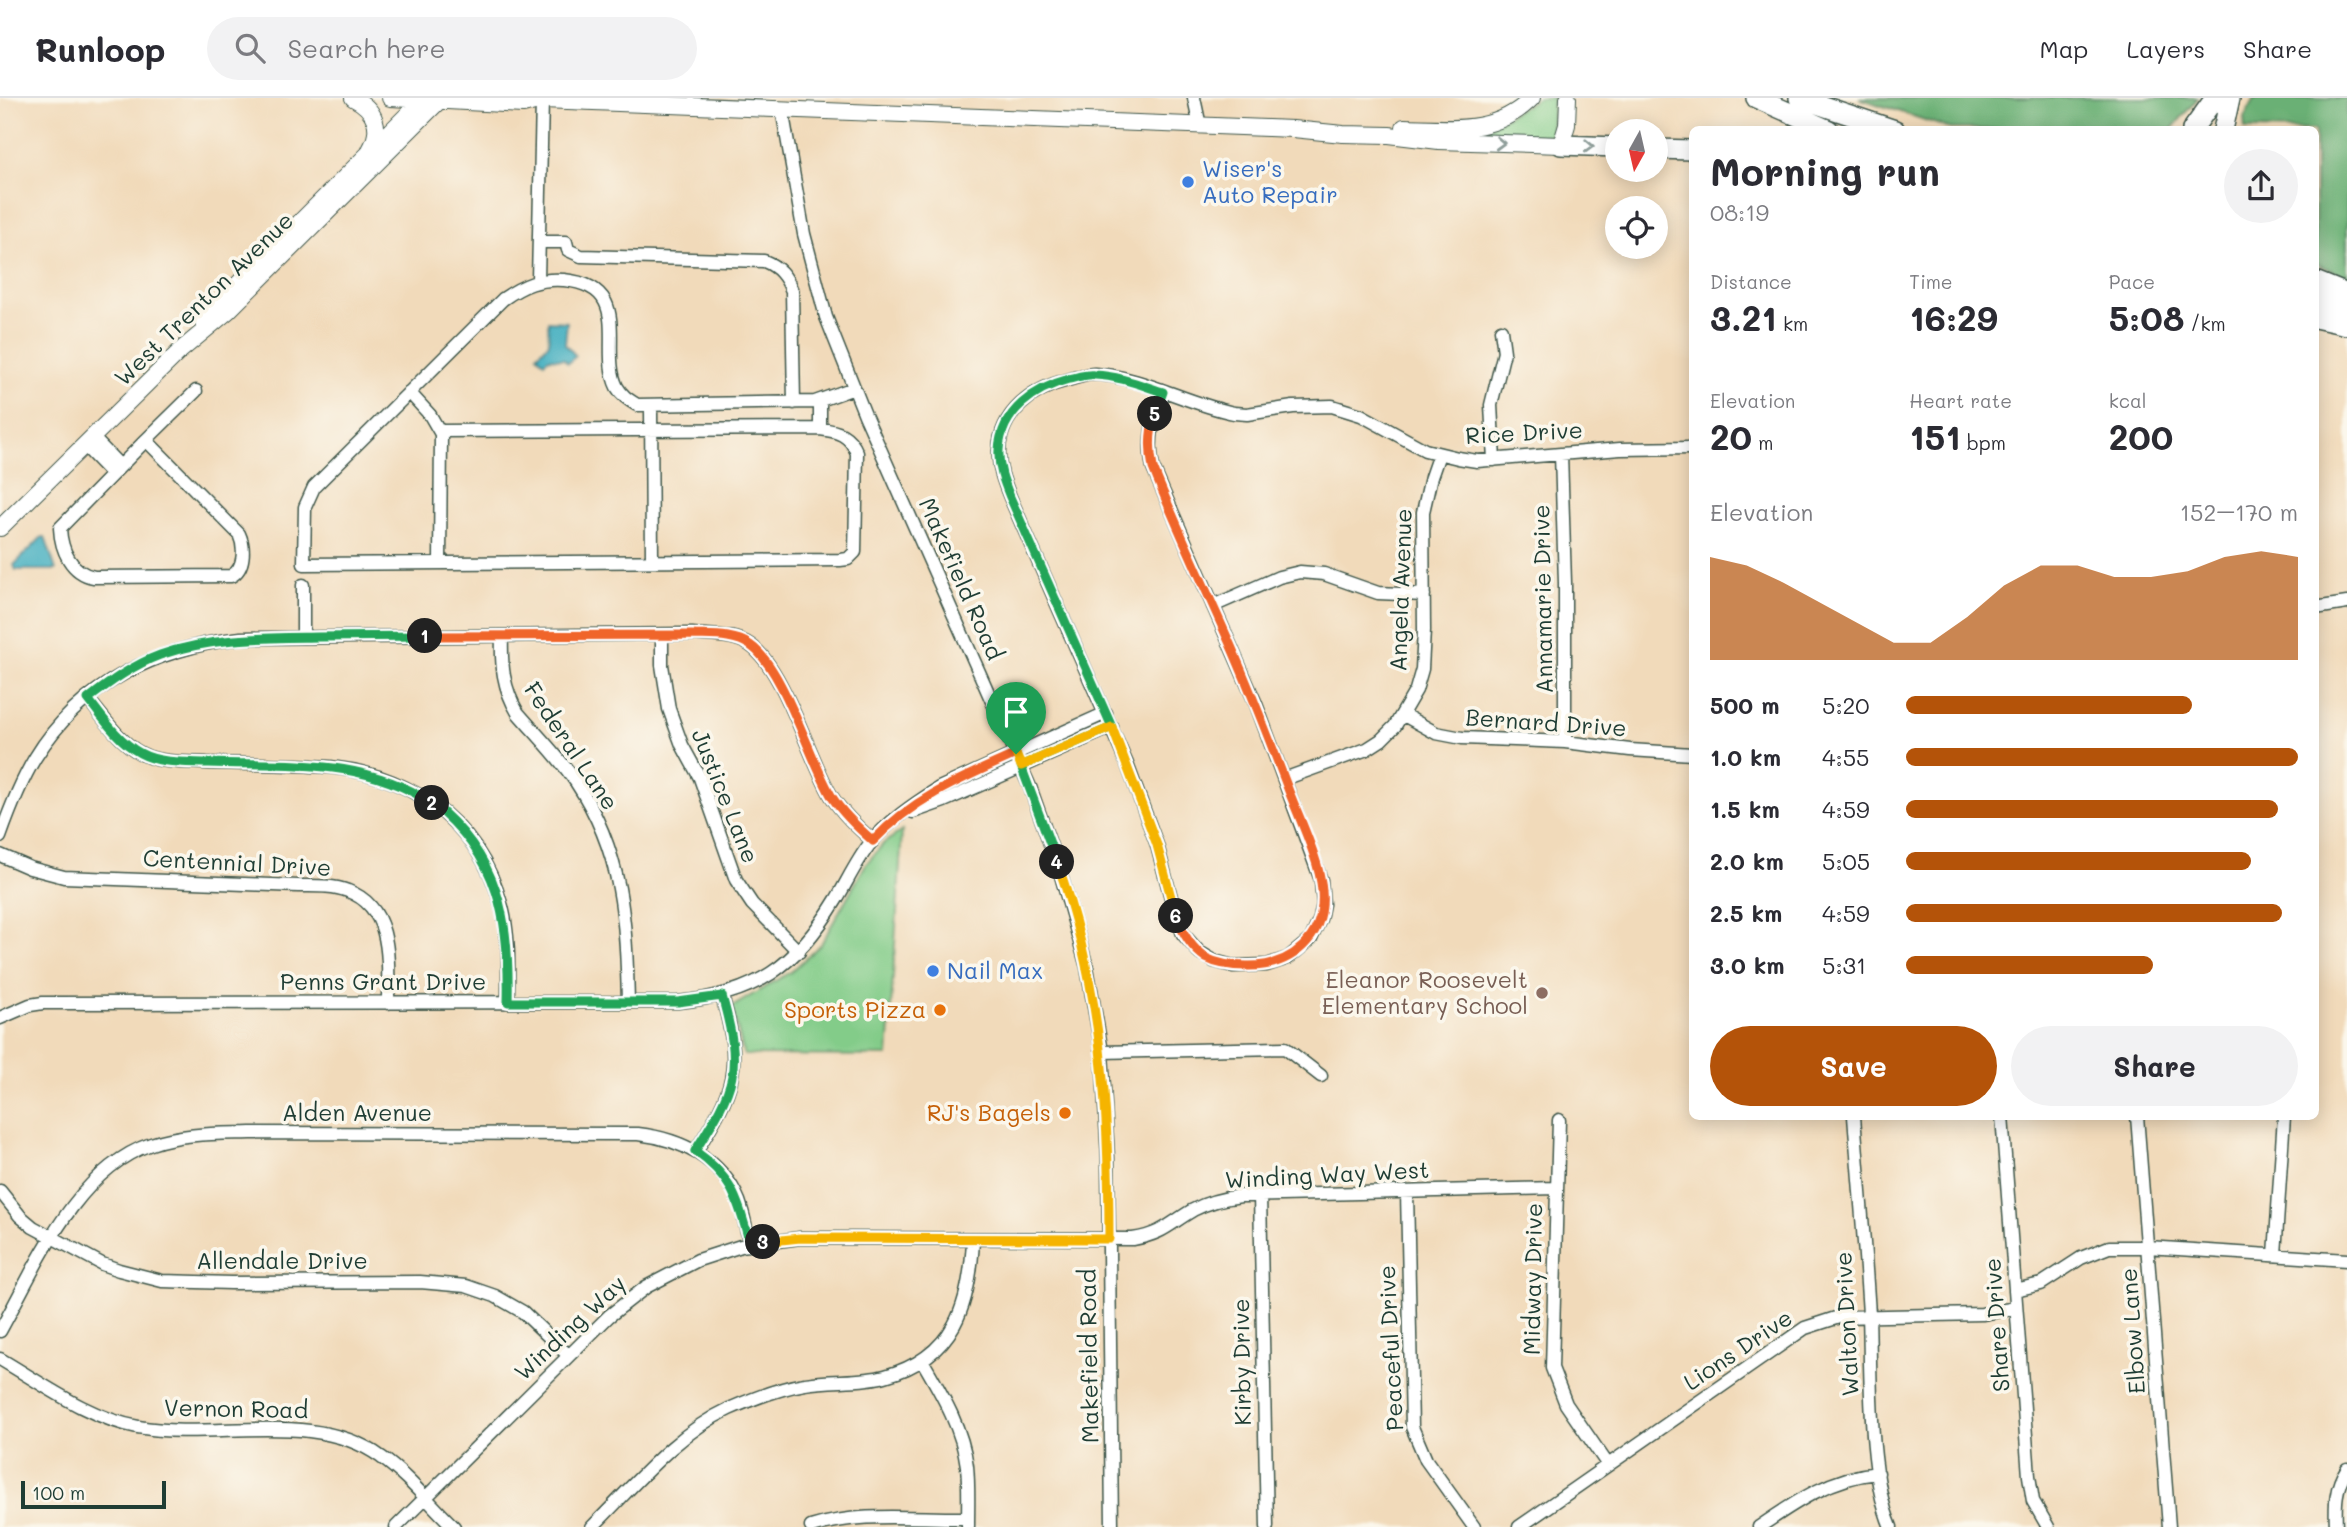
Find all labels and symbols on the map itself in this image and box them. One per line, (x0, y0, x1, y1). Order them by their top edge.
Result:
north arrow (1605, 119, 1668, 182)
one-way arrow (1495, 136, 1506, 151)
one-way arrow (1584, 139, 1595, 154)
place label: Wiser's Auto Repair (1202, 153, 1338, 209)
marker: Wiser's Auto Repair (1180, 174, 1196, 190)
street label: West Trenton Avenue (107, 205, 299, 392)
pin: 5 (1138, 396, 1172, 432)
street label: Rice Drive (1464, 414, 1584, 450)
street label: Makefield Road (913, 493, 1011, 664)
street label: Annamarie Drive (1525, 504, 1559, 694)
street label: Angela Avenue (1382, 508, 1418, 672)
pin: 1 (408, 618, 442, 654)
street label: Federal Lane (518, 676, 626, 815)
pin (986, 682, 1046, 754)
street label: Bernard Drive (1465, 701, 1628, 743)
street label: Justice Lane (685, 724, 766, 867)
pin: 2 (414, 786, 450, 820)
street label: Centennial Drive (142, 842, 332, 882)
pin: 4 (1040, 844, 1074, 880)
pin: 6 (1158, 898, 1194, 934)
place label: Nail Max (947, 955, 1043, 985)
marker: Nail Max (925, 963, 941, 979)
place label: Eleanor Roosevelt Elementary School (1322, 964, 1528, 1020)
street label: Penns Grant Drive (280, 966, 486, 996)
marker: Eleanor Roosevelt Elementary School (1534, 985, 1550, 1001)
place label: Sports Pizza (784, 994, 926, 1024)
marker: Sports Pizza (932, 1002, 948, 1018)
street label: Alden Avenue (282, 1097, 432, 1127)
place label: RJ's Bagels (927, 1097, 1051, 1127)
marker: RJ's Bagels (1057, 1105, 1073, 1121)
street label: Winding Way West (1224, 1154, 1430, 1194)
street label: Midway Drive (1516, 1203, 1548, 1355)
pin: 3 (746, 1224, 780, 1260)
street label: Allendale Drive (196, 1245, 368, 1275)
street label: Walton Drive (1827, 1251, 1865, 1397)
street label: Share Drive (1976, 1257, 2016, 1393)
street label: Peaceful Drive (1371, 1264, 1409, 1432)
street label: Elbow Lane (2113, 1267, 2151, 1395)
street label: Winding Way (507, 1268, 631, 1387)
street label: Makefield Road (1071, 1269, 1105, 1443)
street label: Kirby Drive (1225, 1298, 1257, 1426)
street label: Lions Drive (1677, 1302, 1798, 1397)
street label: Vernon Road (164, 1392, 308, 1424)
scale bar (21, 1478, 166, 1510)

